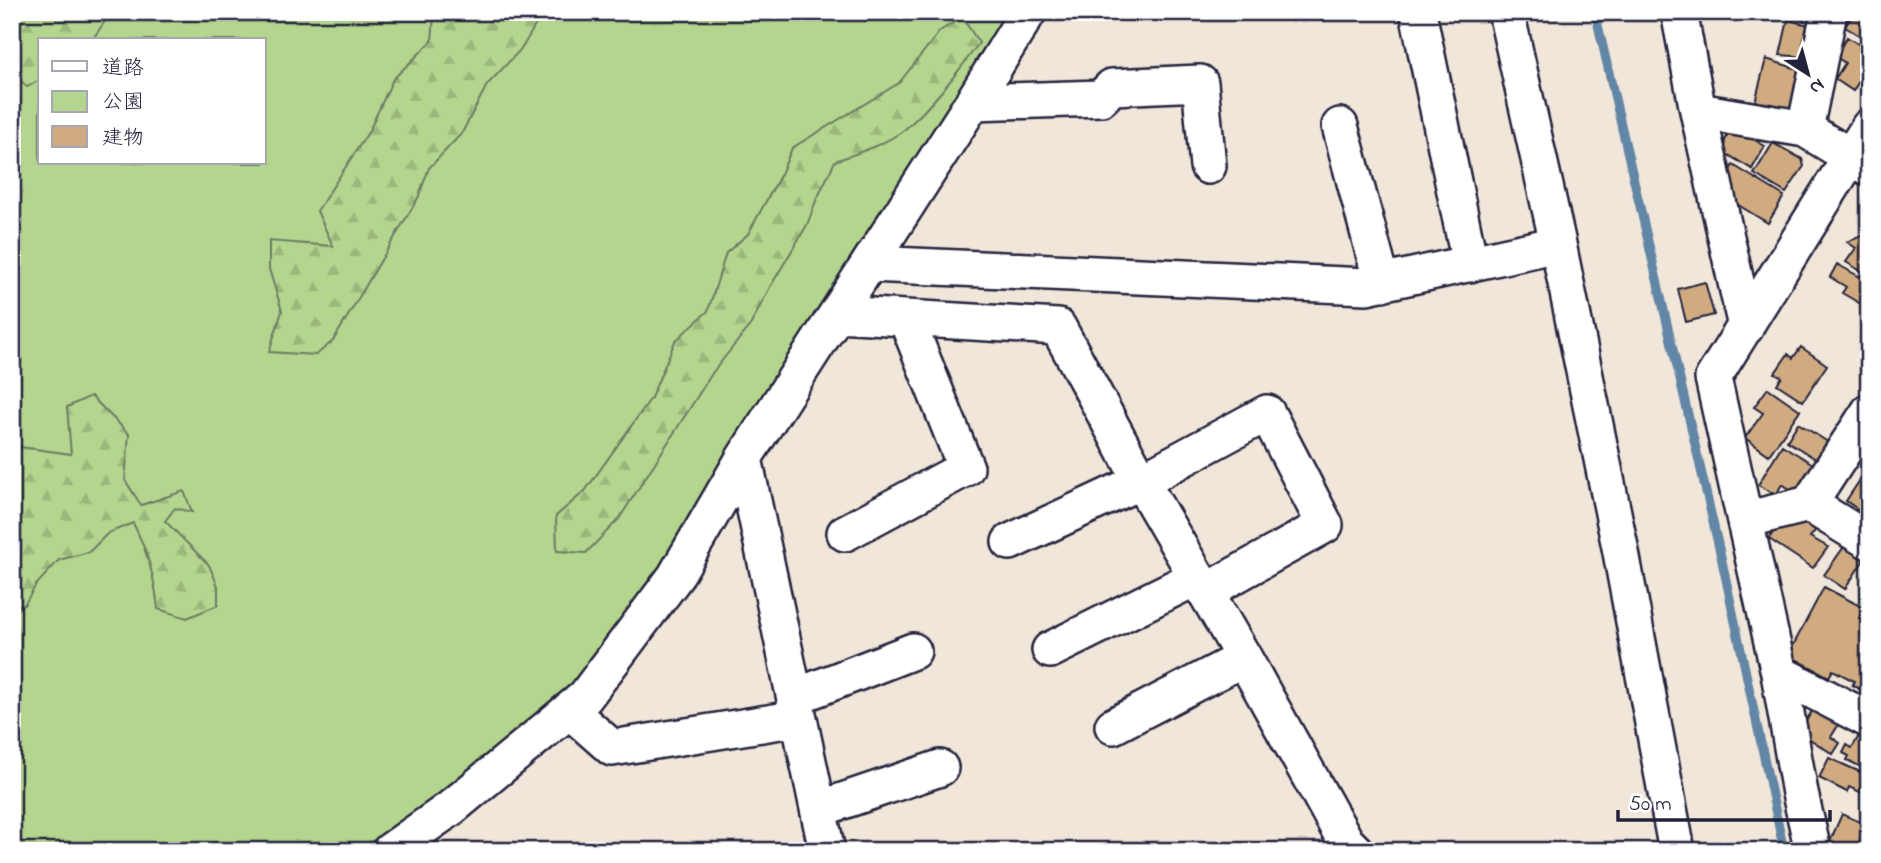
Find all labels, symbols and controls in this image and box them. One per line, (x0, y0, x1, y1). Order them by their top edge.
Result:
legend (38, 38, 266, 164)
north arrow (1772, 38, 1842, 108)
text: 道路 (102, 54, 144, 84)
text: N (1803, 71, 1830, 101)
text: 公園 (102, 88, 144, 118)
text: 建物 (102, 124, 144, 154)
scale bar (1618, 779, 1830, 823)
text: 50 m (1629, 790, 1672, 820)

